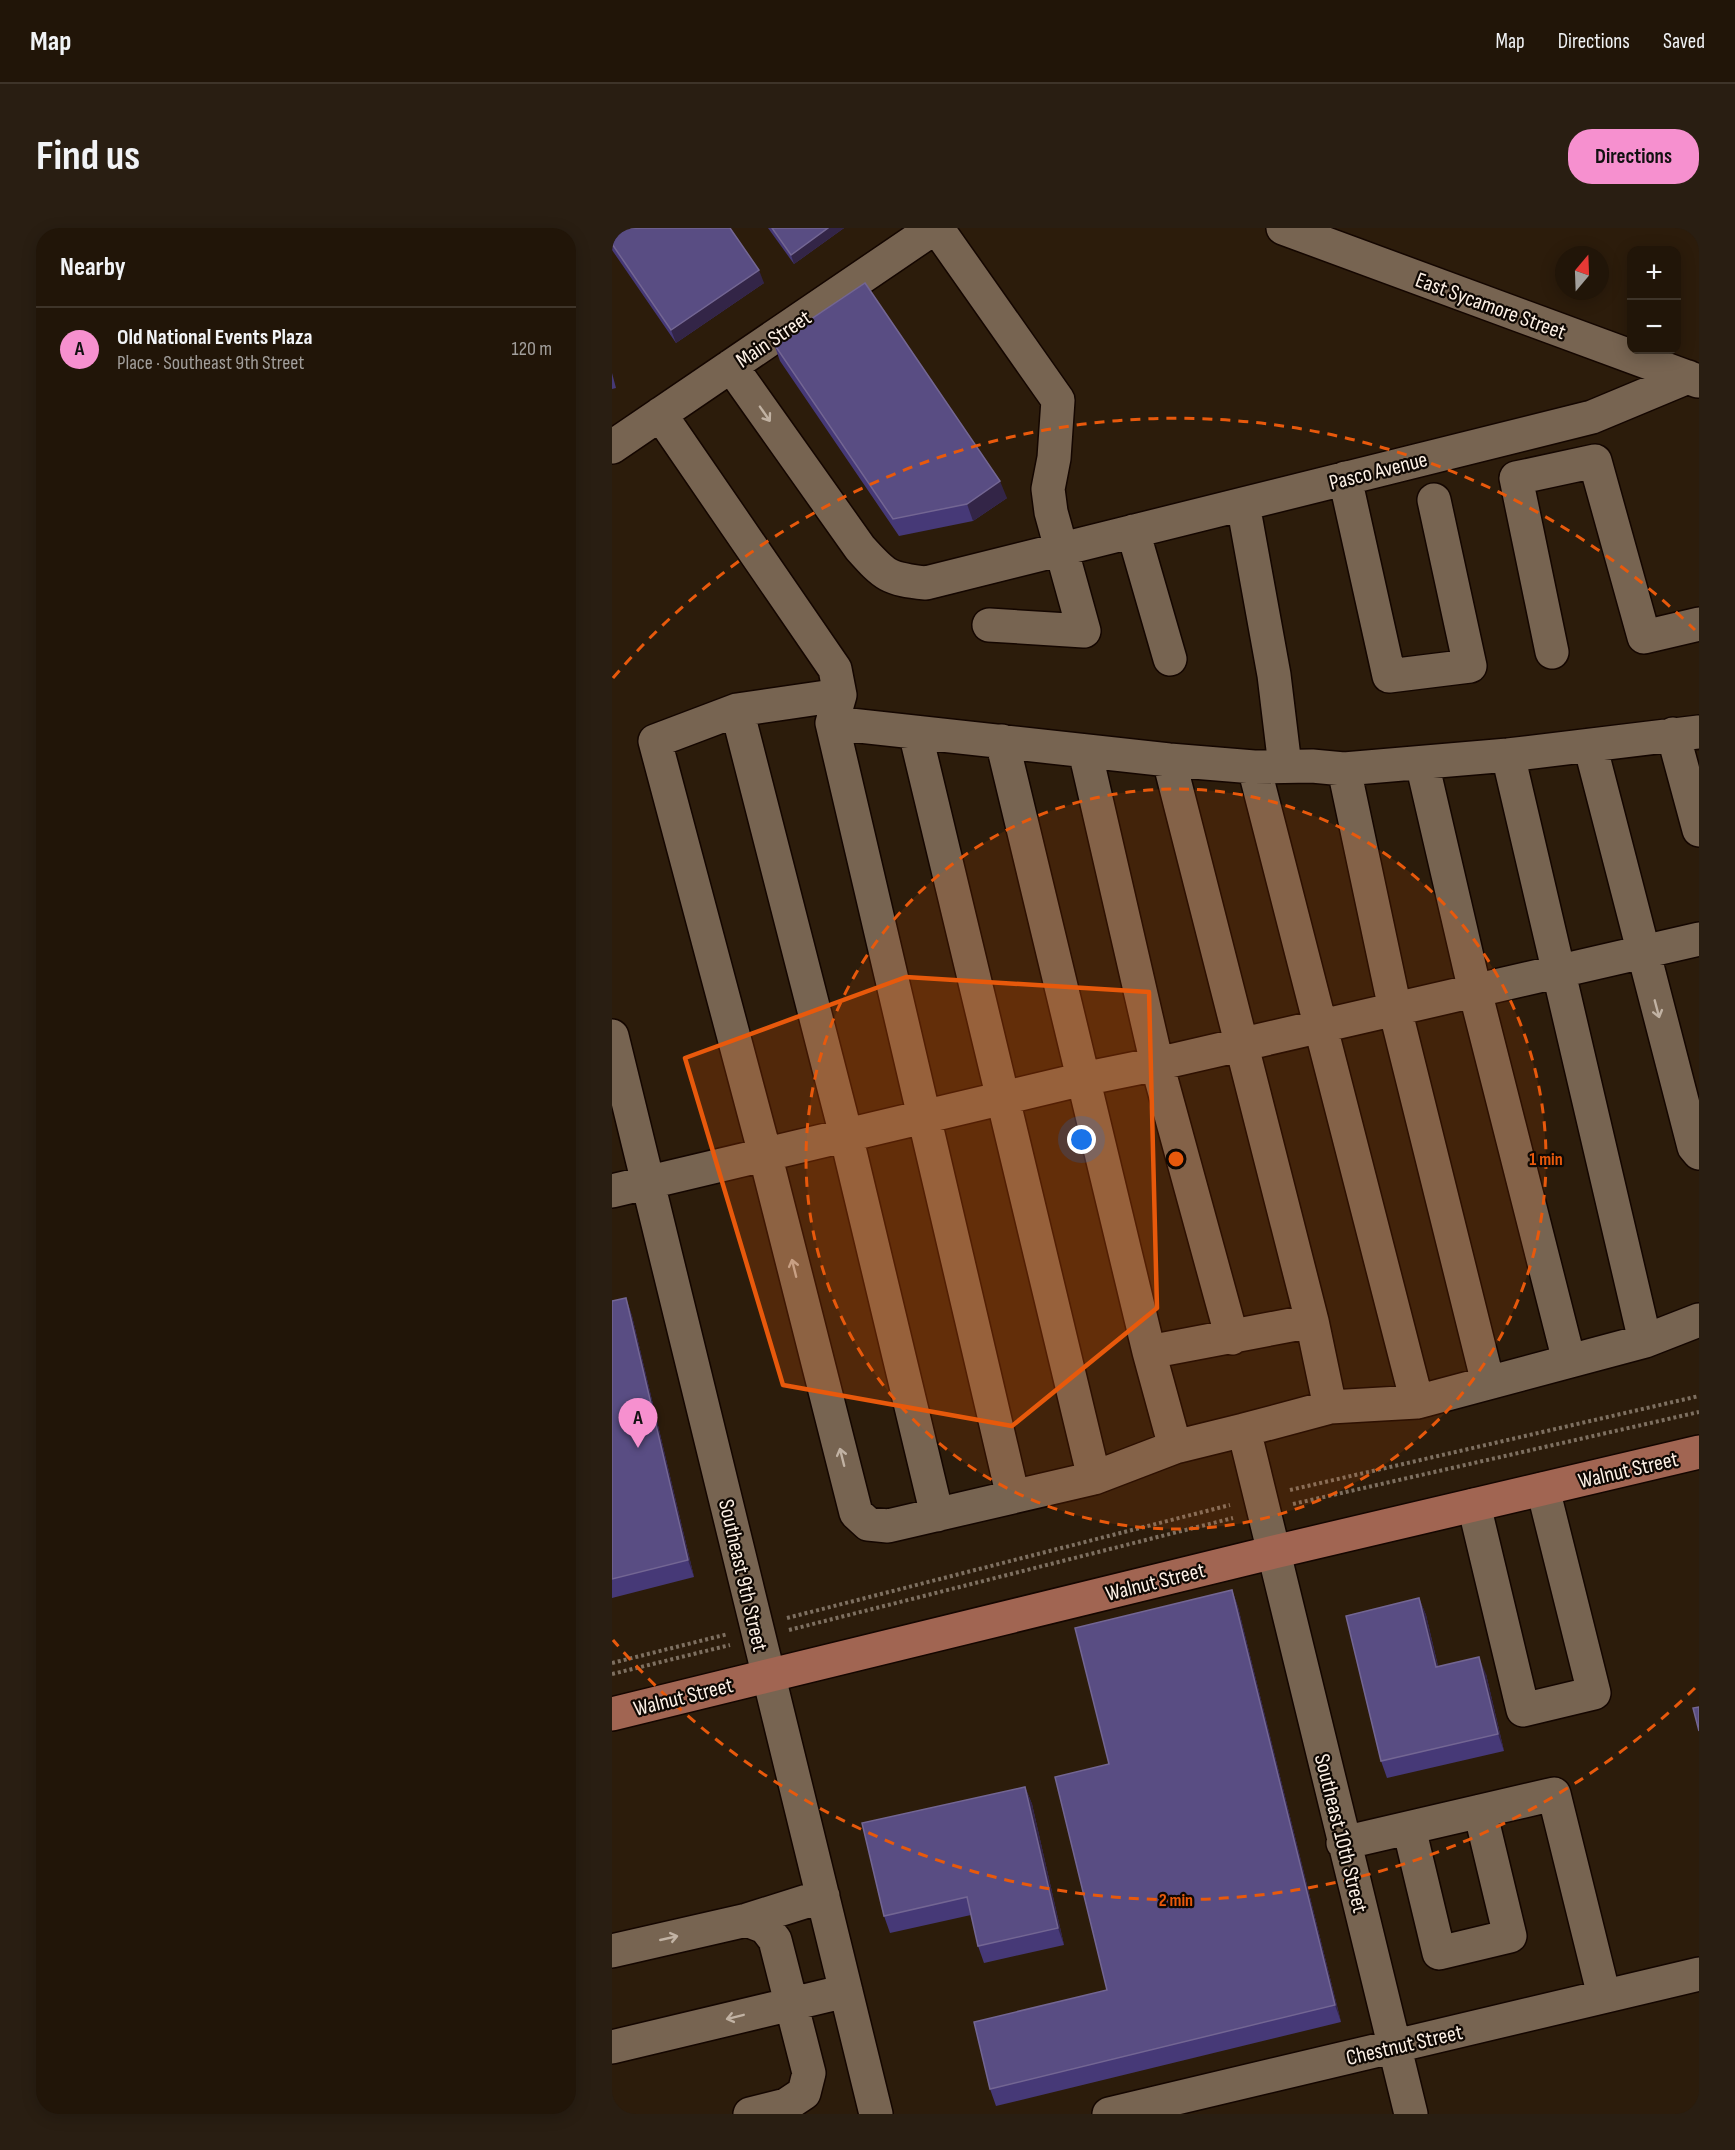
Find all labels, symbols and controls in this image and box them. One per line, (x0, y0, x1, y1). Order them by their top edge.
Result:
text: Map (30, 25, 71, 58)
text: Map (1495, 29, 1525, 54)
text: Directions (1558, 29, 1630, 54)
text: Saved (1663, 29, 1705, 54)
button: Directions (1568, 129, 1699, 184)
text: Find us (36, 131, 140, 182)
north arrow (1555, 246, 1609, 300)
map controls (1627, 246, 1681, 354)
button: + (1627, 246, 1681, 300)
text: Nearby (60, 252, 126, 283)
street label: East Sycamore Street (1412, 267, 1570, 346)
button: − (1627, 300, 1681, 354)
street label: Main Street (731, 304, 817, 374)
text: Old National Events Plaza (117, 324, 313, 351)
text: A (75, 337, 84, 361)
text: 120 m (512, 337, 552, 361)
text: Place · Southeast 9th Street (117, 351, 304, 375)
one-way arrow (759, 405, 771, 421)
street label: Pasco Avenue (1326, 446, 1430, 497)
one-way arrow (1652, 999, 1664, 1018)
your location (1067, 1125, 1096, 1154)
centre of rings (1166, 1149, 1186, 1169)
text: 1 min (1529, 1149, 1563, 1170)
one-way arrow (788, 1259, 799, 1278)
pin: A (618, 1398, 658, 1448)
street label: Walnut Street (1576, 1446, 1681, 1495)
one-way arrow (835, 1448, 847, 1467)
street label: Southeast 9th Street (712, 1497, 773, 1654)
street label: Walnut Street (1103, 1557, 1208, 1608)
street label: Walnut Street (631, 1672, 736, 1723)
street label: Southeast 10th Street (1308, 1751, 1373, 1916)
text: 2 min (1159, 1890, 1193, 1911)
one-way arrow (659, 1932, 678, 1944)
one-way arrow (725, 2012, 744, 2024)
street label: Chestnut Street (1343, 2019, 1466, 2072)

